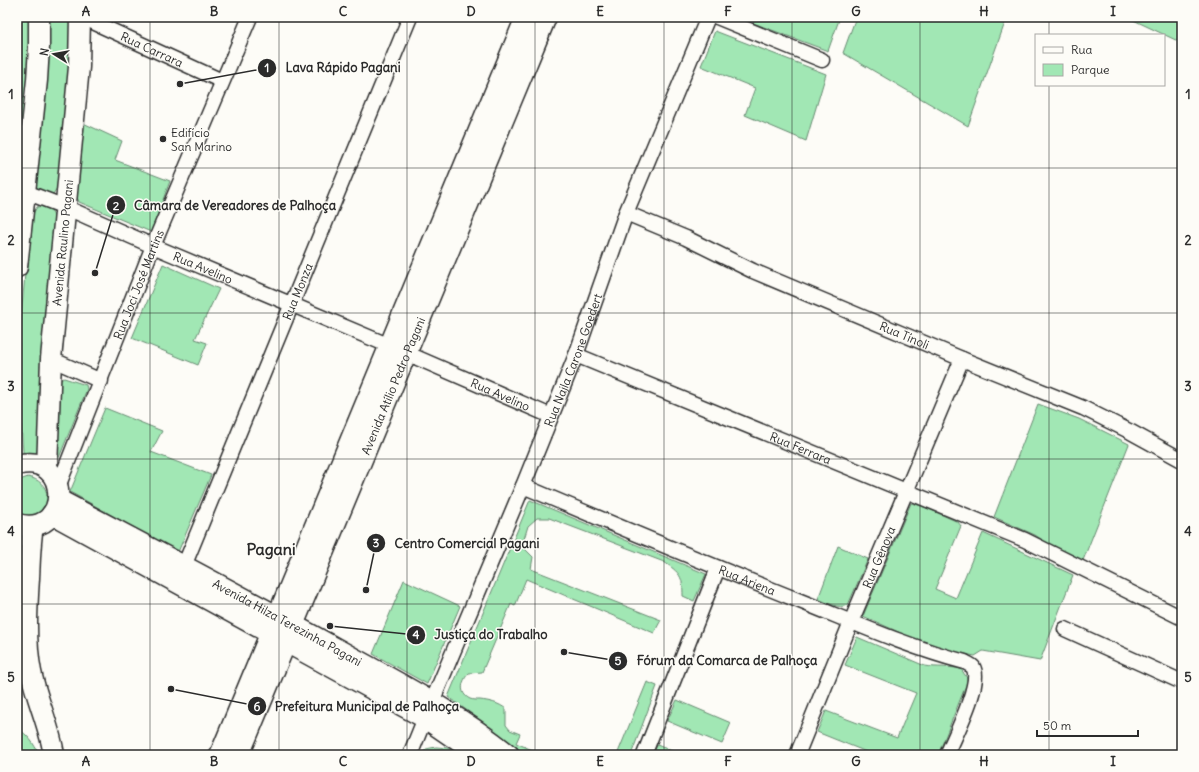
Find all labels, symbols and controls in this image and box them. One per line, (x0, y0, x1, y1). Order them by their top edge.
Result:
text: A (82, 3, 91, 20)
text: B (210, 3, 219, 20)
text: C (339, 3, 348, 20)
text: D (466, 3, 476, 20)
text: E (596, 3, 604, 20)
text: F (724, 3, 732, 20)
text: G (851, 3, 861, 20)
text: H (979, 3, 989, 20)
text: I (1110, 3, 1116, 20)
street label: Rua Carrara (118, 28, 186, 70)
north arrow (34, 34, 74, 74)
legend (1035, 34, 1165, 86)
text: Rua (1071, 42, 1093, 57)
text: N (37, 47, 52, 57)
callout: Lava Rápido Pagani (257, 55, 409, 80)
text: Lava Rápido Pagani (285, 59, 401, 76)
text: 1 (265, 60, 269, 75)
text: Parque (1071, 62, 1110, 77)
text: 1 (8, 86, 14, 103)
text: 1 (1185, 86, 1191, 103)
place label: Edifício San Marino (171, 125, 232, 154)
marker: Edifício San Marino (158, 134, 168, 144)
street label: Avenida Raulino Pagani (49, 179, 76, 306)
callout: Câmara de Vereadores de Palhoça (106, 193, 344, 218)
text: Câmara de Vereadores de Palhoça (134, 197, 337, 214)
text: 2 (113, 198, 120, 213)
street label: Rua Joci José Martins (110, 227, 167, 341)
text: 2 (7, 232, 15, 249)
text: 2 (1184, 232, 1192, 249)
street label: Rua Avelino (171, 248, 235, 286)
street label: Rua Monza (279, 261, 315, 322)
street label: Rua Najla Carone Goedert (540, 291, 605, 429)
street label: Avenida Atílio Pedro Pagani (357, 315, 428, 457)
street label: Rua Tínoli (877, 318, 931, 352)
street label: Rua Avelino (468, 375, 533, 414)
text: 3 (7, 378, 15, 395)
text: 3 (1184, 378, 1192, 395)
street label: Rua Ferrara (768, 428, 834, 467)
text: 4 (7, 523, 15, 540)
text: 4 (1184, 523, 1192, 540)
street label: Rua Gênova (859, 524, 898, 590)
callout: Centro Comercial Pagani (366, 531, 547, 556)
text: 3 (373, 535, 380, 550)
text: Centro Comercial Pagani (395, 535, 540, 552)
district label: Pagani (246, 539, 296, 560)
street label: Rua Ariena (717, 561, 778, 598)
street label: Avenida Hilza Terezinha Pagani (210, 575, 365, 669)
callout: Justiça do Trabalho (406, 622, 555, 647)
text: Justiça do Trabalho (434, 626, 548, 643)
text: 4 (413, 627, 420, 642)
callout: Fórum da Comarca de Palhoça (608, 648, 825, 673)
text: Fórum da Comarca de Palhoça (637, 652, 818, 669)
text: 5 (615, 653, 622, 668)
text: 5 (7, 669, 15, 686)
text: 5 (1184, 669, 1192, 686)
callout: Prefeitura Municipal de Palhoça (247, 694, 467, 719)
text: Prefeitura Municipal de Palhoça (275, 698, 460, 715)
text: 6 (254, 699, 261, 714)
scale bar (1037, 712, 1138, 738)
text: 50 m (1043, 718, 1072, 733)
text: A (82, 753, 91, 770)
text: B (210, 753, 219, 770)
text: C (339, 753, 348, 770)
text: D (466, 753, 476, 770)
text: E (596, 753, 604, 770)
text: F (724, 753, 732, 770)
text: G (851, 753, 861, 770)
text: H (979, 753, 989, 770)
text: I (1110, 753, 1116, 770)

